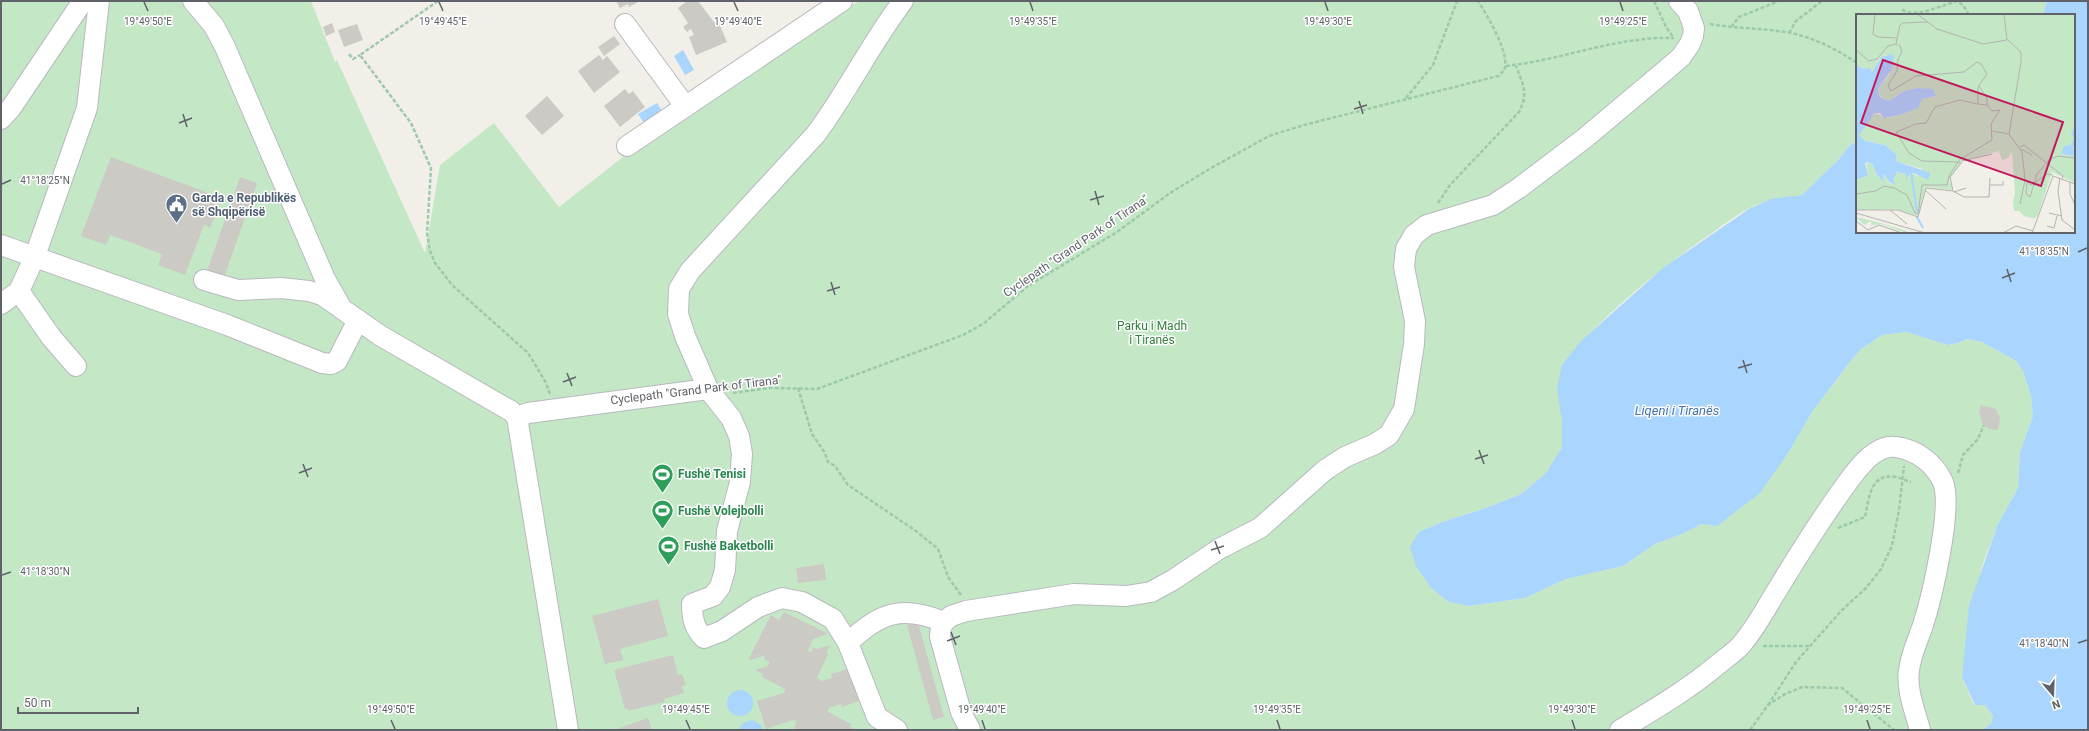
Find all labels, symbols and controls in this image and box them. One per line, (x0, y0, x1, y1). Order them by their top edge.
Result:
inset map (1856, 14, 2075, 233)
text: 19°49'50"E (124, 16, 172, 27)
text: 19°49'45"E (419, 16, 467, 27)
text: 19°49'40"E (714, 16, 762, 27)
text: 19°49'35"E (1009, 16, 1057, 27)
text: 19°49'30"E (1304, 16, 1352, 27)
text: 19°49'25"E (1599, 16, 1647, 27)
text: 41°18'25"N (20, 175, 70, 186)
place label: Garda e Republikës së Shqipërisë (192, 191, 296, 219)
public building icon: Garda e Republikës së Shqipërisë (163, 192, 189, 225)
street label: Cyclepath "Grand Park of Tirana" (1001, 192, 1152, 300)
text: 41°18'35"N (2019, 246, 2069, 257)
park label: Parku i Madh i Tiranës (1117, 319, 1187, 347)
street label: Cyclepath "Grand Park of Tirana" (610, 373, 783, 407)
water label: Liqeni i Tiranës (1635, 403, 1720, 418)
sports icon: Fushë Tenisi (649, 461, 675, 494)
place label: Fushë Tenisi (678, 467, 746, 481)
sports icon: Fushë Volejbolli (649, 498, 675, 531)
place label: Fushë Volejbolli (678, 504, 764, 518)
sports icon: Fushë Baketbolli (655, 533, 681, 566)
place label: Fushë Baketbolli (684, 539, 774, 553)
text: 41°18'30"N (20, 566, 70, 577)
text: 41°18'40"N (2019, 638, 2069, 649)
north arrow (2033, 675, 2073, 715)
scale bar (18, 689, 138, 715)
text: 50 m (24, 696, 51, 710)
text: N (2050, 697, 2062, 711)
text: 19°49'50"E (367, 704, 415, 715)
text: 19°49'45"E (662, 704, 710, 715)
text: 19°49'40"E (958, 704, 1006, 715)
text: 19°49'35"E (1253, 704, 1301, 715)
text: 19°49'30"E (1548, 704, 1596, 715)
text: 19°49'25"E (1843, 704, 1891, 715)

